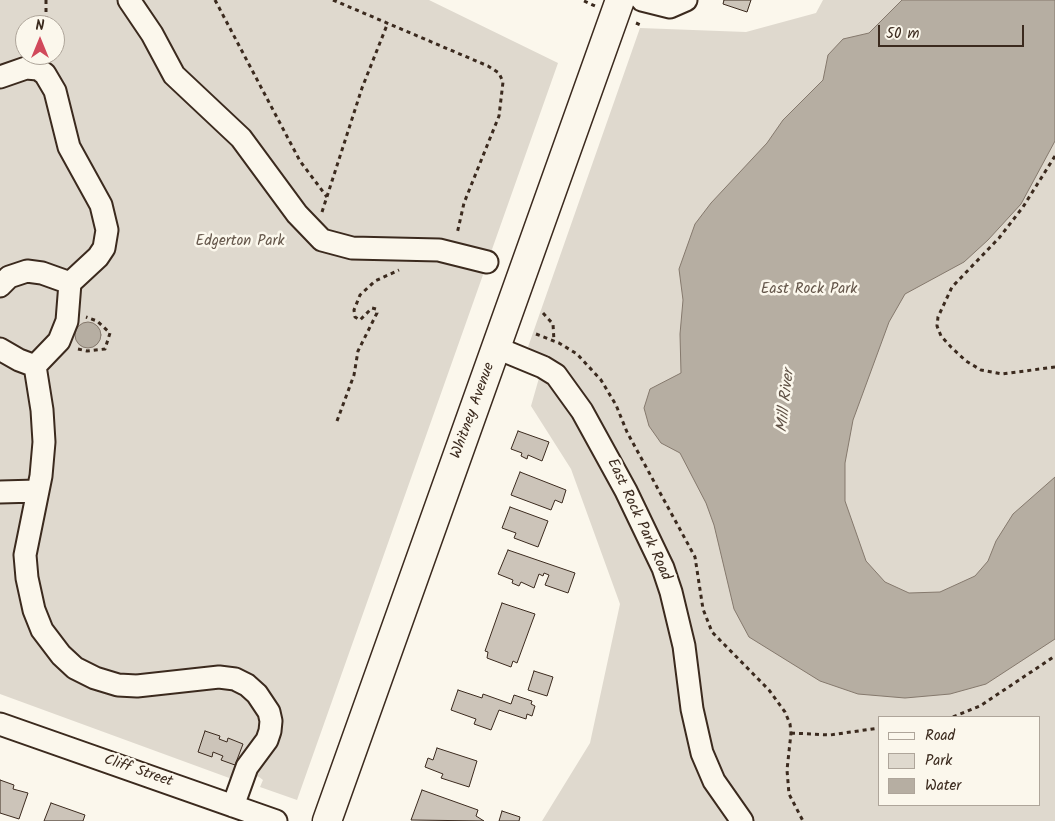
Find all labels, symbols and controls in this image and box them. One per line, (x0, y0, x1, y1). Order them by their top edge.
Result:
north arrow (15, 15, 65, 65)
text: N (36, 15, 44, 37)
scale bar (880, 15, 1026, 47)
text: 50 m (886, 22, 920, 46)
park label: Edgerton Park (196, 233, 284, 251)
park label: East Rock Park (761, 281, 857, 299)
street label: Whitney Avenue (448, 360, 500, 462)
water label: Mill River (774, 369, 800, 433)
street label: East Rock Park Road (602, 456, 674, 584)
legend (878, 716, 1040, 806)
text: Road (925, 724, 955, 748)
text: Park (925, 749, 952, 773)
street label: Cliff Street (101, 752, 175, 792)
text: Water (925, 774, 961, 798)

